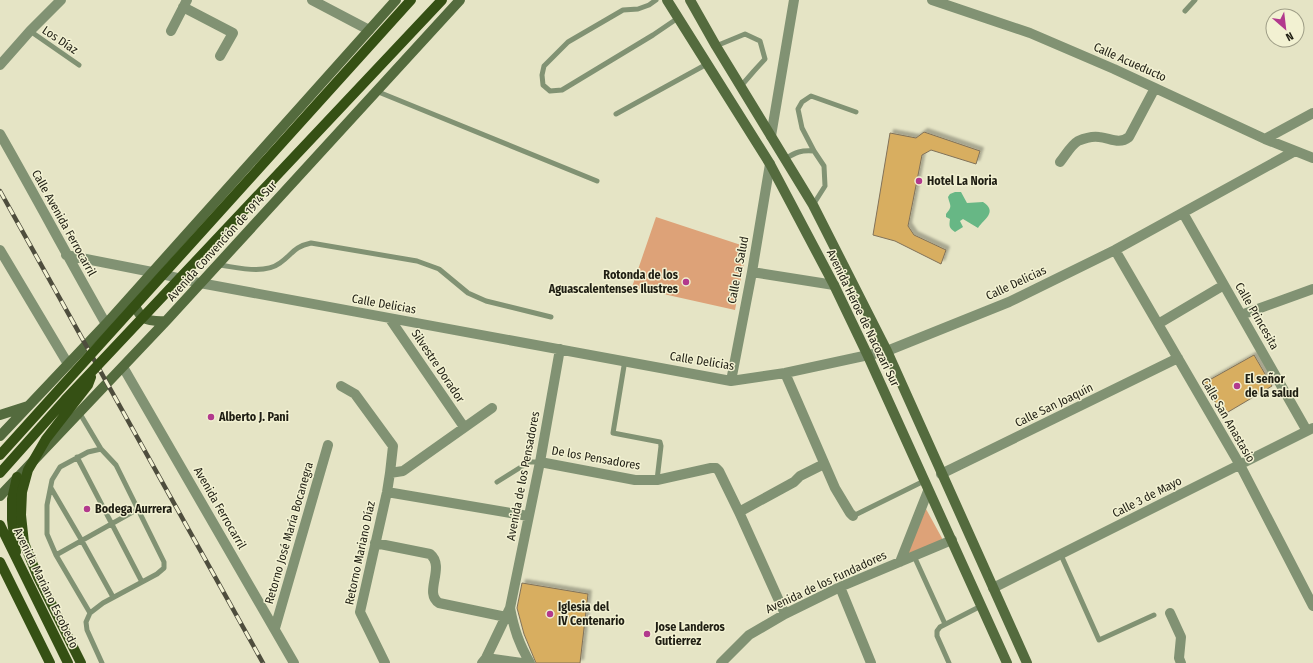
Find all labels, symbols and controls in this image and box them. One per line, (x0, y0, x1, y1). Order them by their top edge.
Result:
north arrow (1265, 8, 1305, 48)
street label: Los Díaz (40, 23, 81, 57)
text: N (1283, 29, 1295, 44)
street label: Calle Acueducto (1091, 40, 1169, 84)
street label: Calle Avenida Ferrocarril (29, 167, 99, 279)
place label: Hotel La Noria (927, 174, 998, 188)
marker: Hotel La Noria (914, 176, 924, 186)
street label: Avenida Convención de 1914 Sur (164, 177, 280, 304)
street label: Calle La Salud (725, 235, 751, 305)
street label: Avenida Héroe de Nacozari Sur (824, 247, 903, 389)
street label: Calle Delicias (984, 263, 1048, 303)
place label: Rotonda de los Aguascalentenses Ilustres (548, 268, 679, 296)
marker: Rotonda de los Aguascalentenses Ilustres (681, 277, 691, 287)
street label: Calle Princesita (1232, 280, 1282, 352)
street label: Calle Delicias (351, 291, 417, 317)
street label: Silvestre Dorador (408, 327, 468, 406)
street label: Calle Delicias (669, 349, 735, 373)
place label: El señor de la salud (1245, 372, 1299, 400)
street label: Calle San Anastasio (1198, 375, 1258, 465)
street label: Calle San Joaquín (1013, 380, 1095, 430)
marker: El señor de la salud (1232, 381, 1242, 391)
place label: Alberto J. Pani (218, 410, 289, 424)
street label: Avenida de los Pensadores (504, 410, 542, 542)
marker: Alberto J. Pani (206, 412, 216, 422)
street label: De los Pensadores (551, 443, 641, 473)
street label: Retorno José María Bocanegra (262, 460, 316, 606)
street label: Avenida Ferrocarril (191, 464, 249, 552)
street label: Calle 3 de Mayo (1110, 474, 1184, 520)
street label: Retorno Mariano Díaz (342, 500, 378, 606)
place label: Bodega Aurrera (95, 502, 172, 516)
marker: Bodega Aurrera (82, 504, 92, 514)
street label: Avenida Mariano Escobedo (11, 526, 81, 650)
street label: Avenida de los Fundadores (763, 548, 889, 616)
place label: Iglesia del IV Centenario (558, 600, 625, 628)
marker: Iglesia del IV Centenario (545, 609, 555, 619)
place label: Jose Landeros Gutierrez (654, 620, 726, 648)
marker: Jose Landeros Gutierrez (642, 629, 652, 639)

